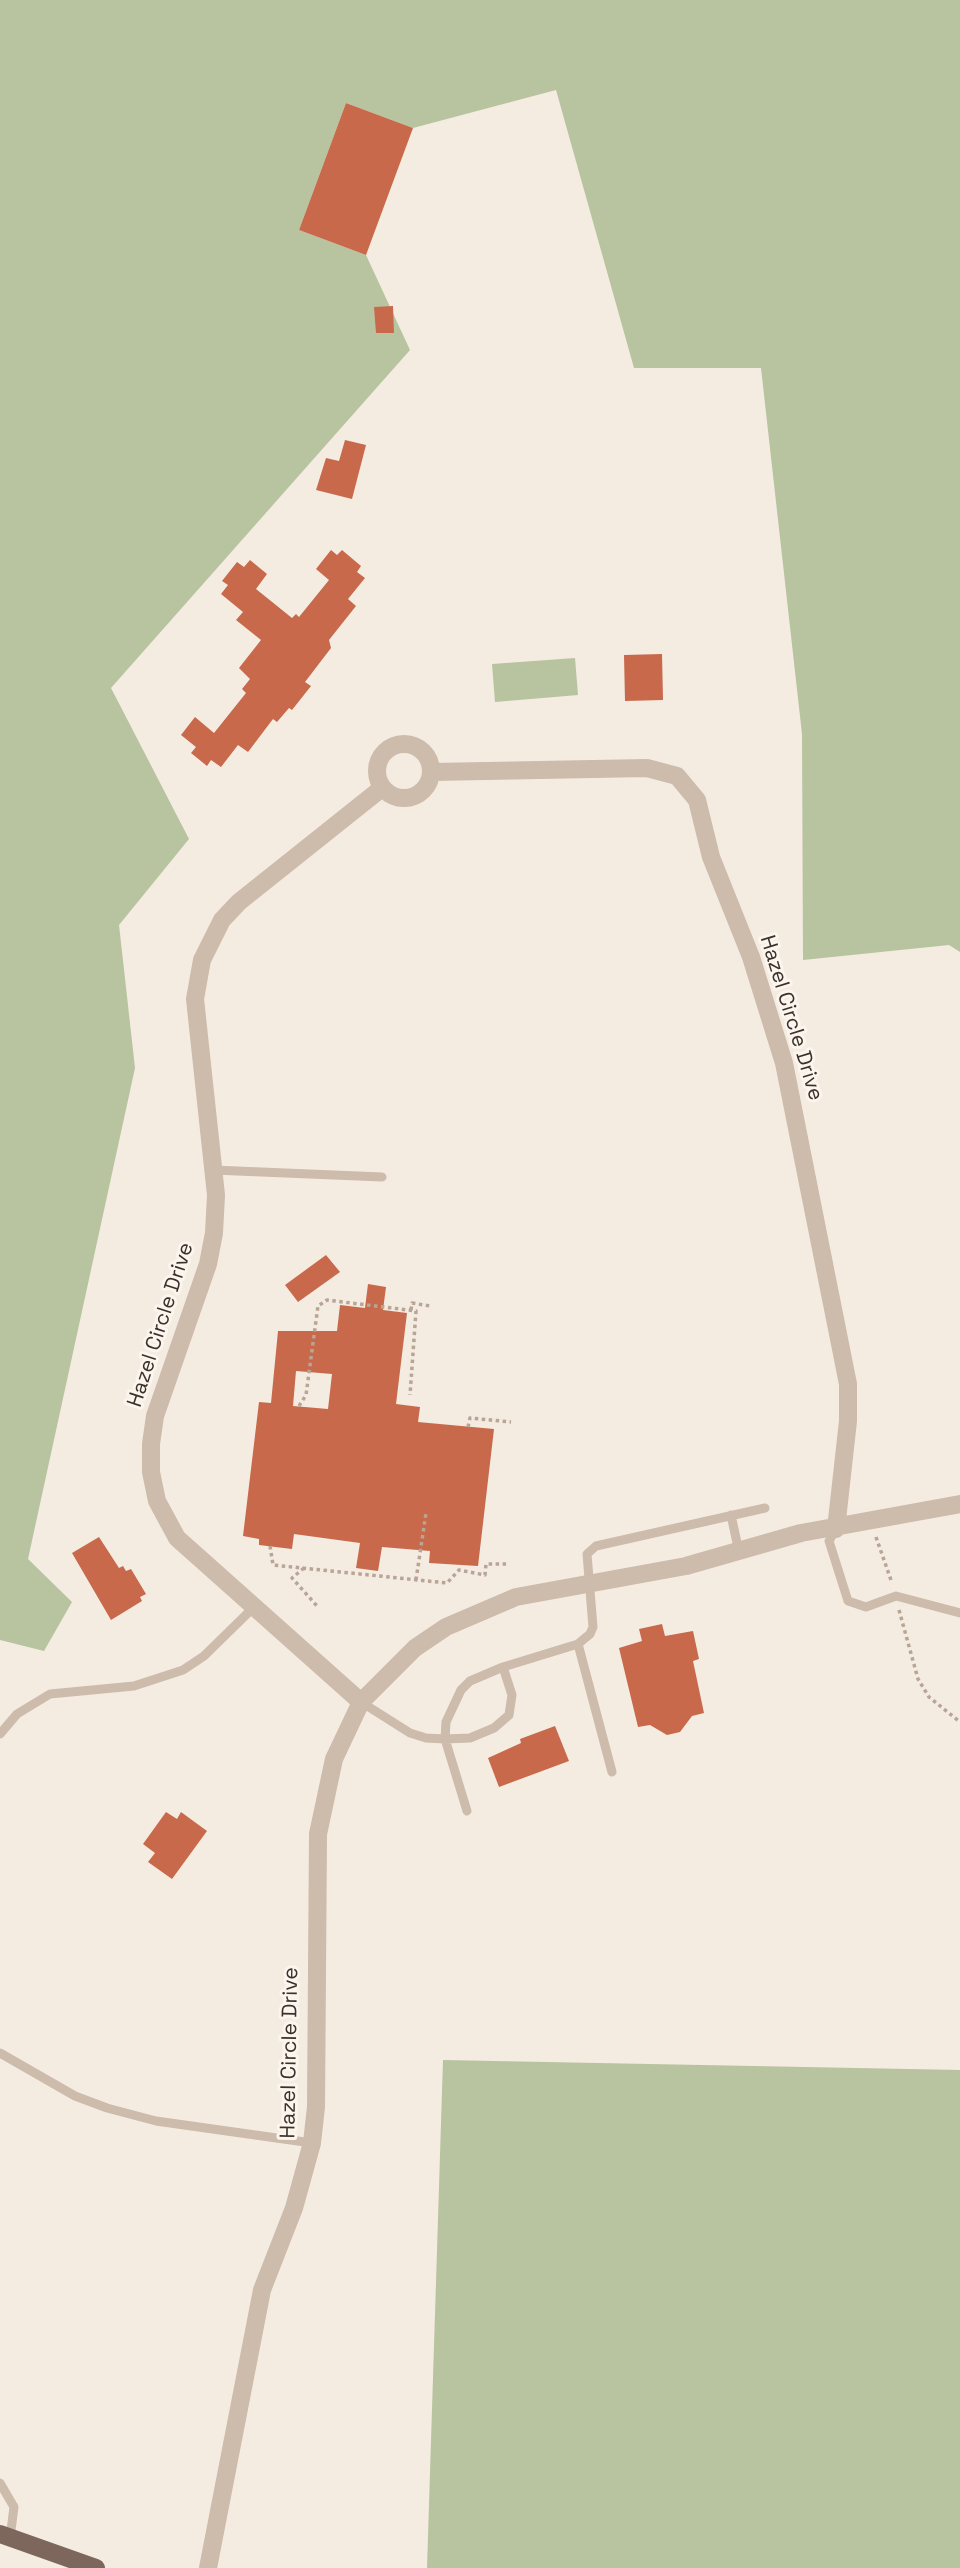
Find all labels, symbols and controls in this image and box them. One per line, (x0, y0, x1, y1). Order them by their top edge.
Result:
street label: Hazel Circle Drive (754, 932, 828, 1104)
street label: Hazel Circle Drive (123, 1240, 199, 1410)
street label: Hazel Circle Drive (276, 1967, 304, 2139)

